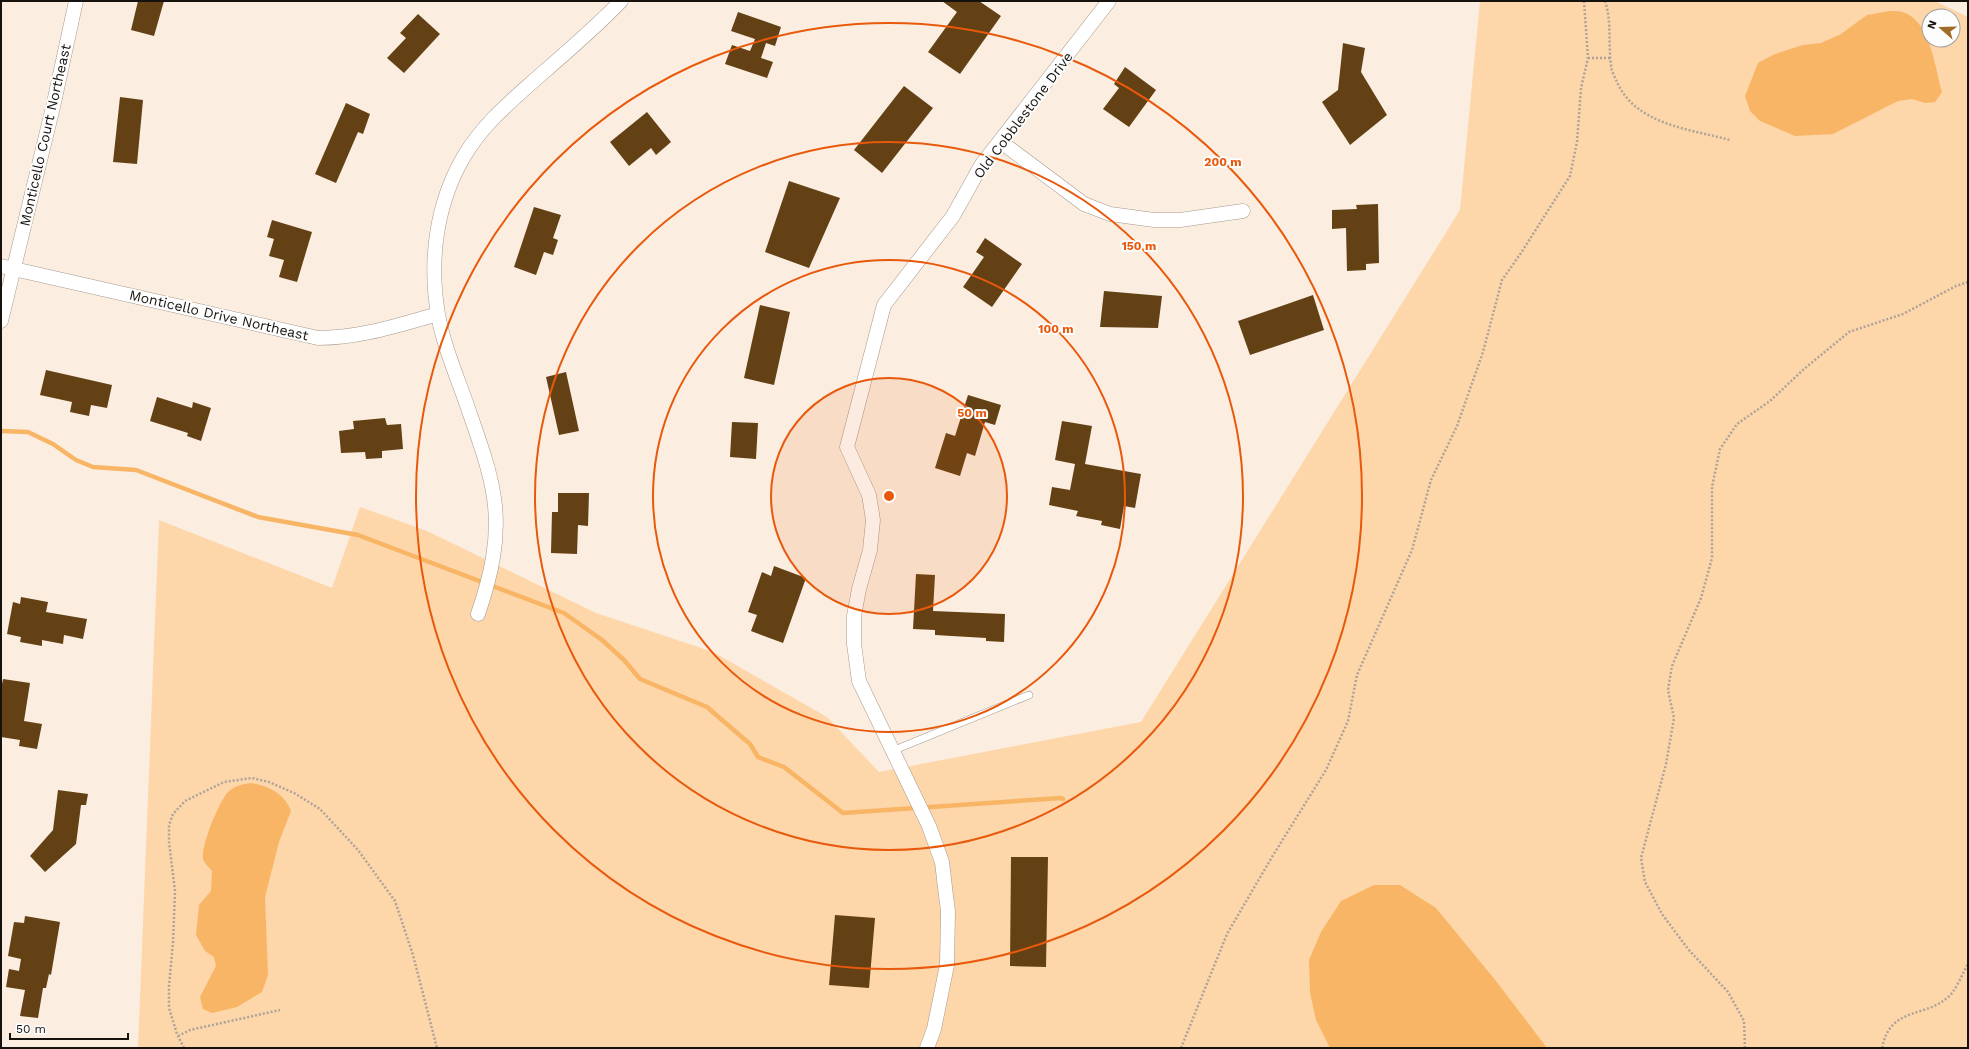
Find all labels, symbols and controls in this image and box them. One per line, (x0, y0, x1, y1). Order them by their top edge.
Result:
north arrow (1921, 8, 1961, 48)
text: N (1925, 19, 1940, 31)
street label: Monticello Court Northeast (16, 42, 74, 228)
street label: Old Cobblestone Drive (970, 49, 1076, 181)
text: 200 m (1204, 155, 1242, 169)
text: 150 m (1122, 239, 1156, 253)
street label: Monticello Drive Northeast (128, 287, 310, 343)
text: 100 m (1038, 322, 1074, 336)
text: 50 m (957, 406, 987, 420)
centre of rings (882, 489, 896, 503)
scale bar (10, 1015, 128, 1041)
text: 50 m (16, 1022, 46, 1036)

